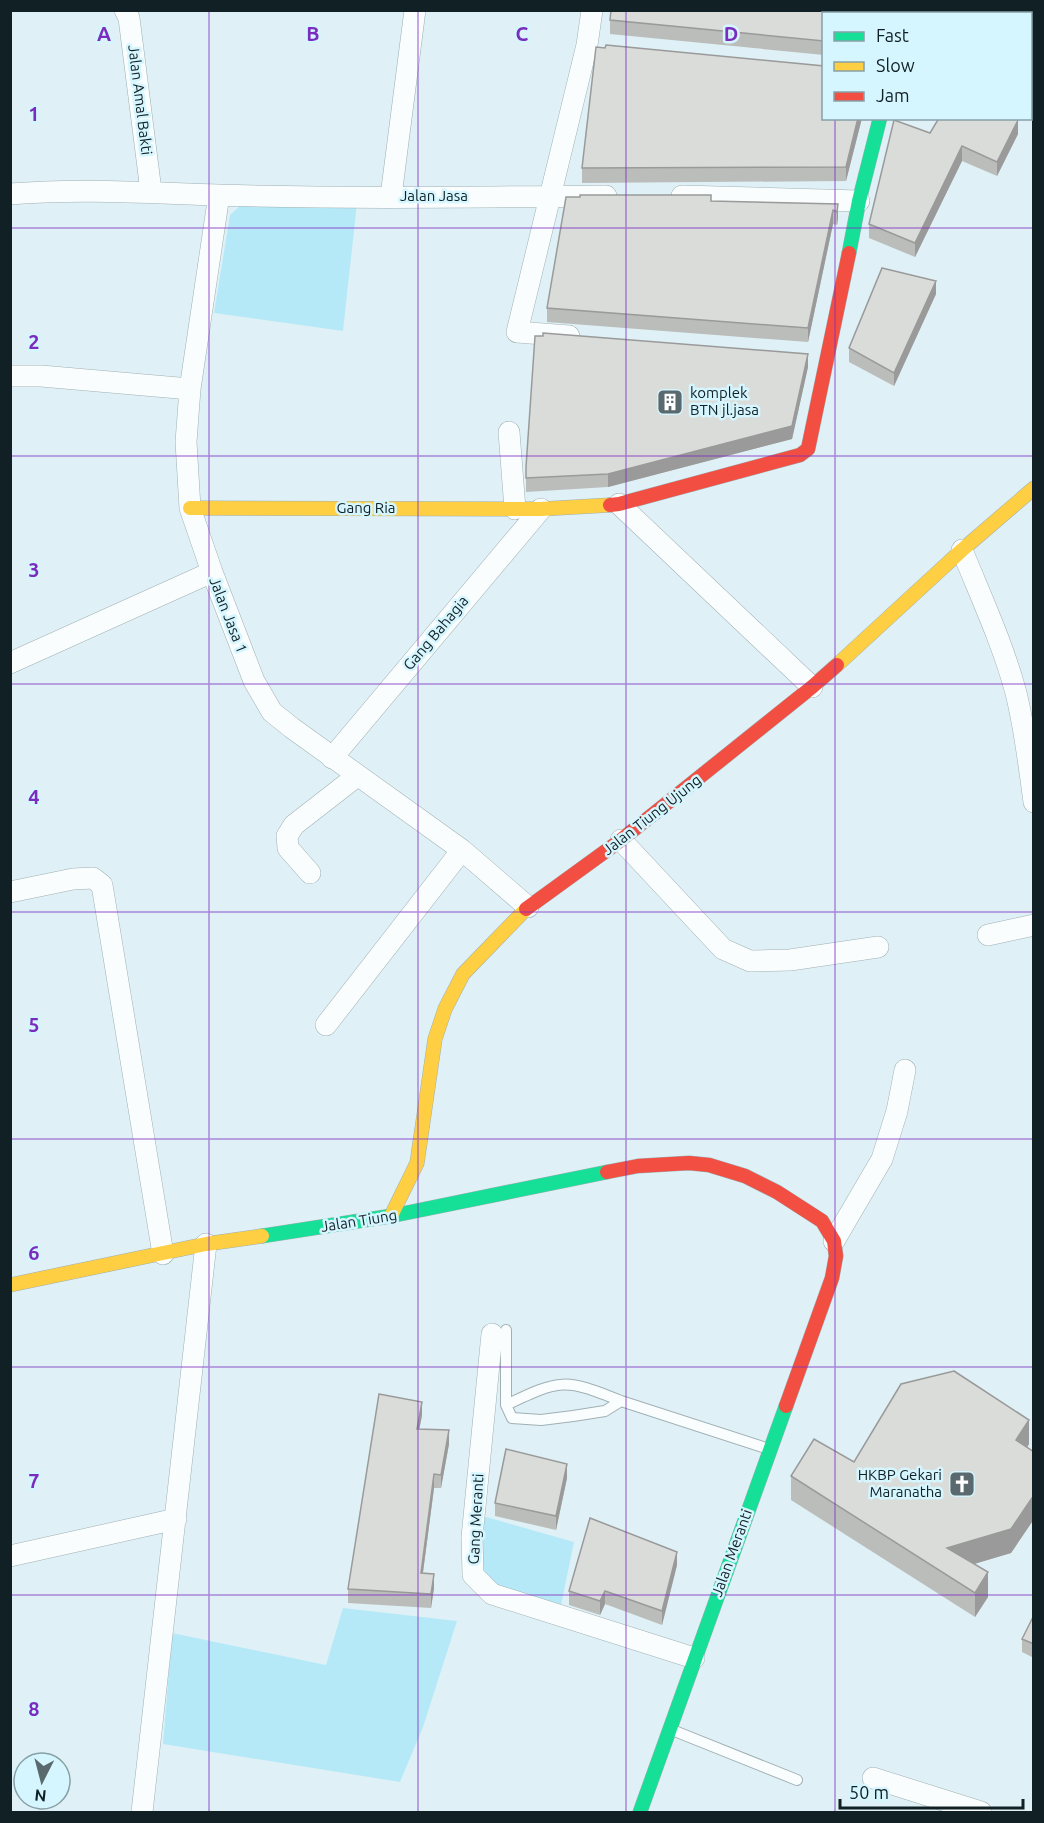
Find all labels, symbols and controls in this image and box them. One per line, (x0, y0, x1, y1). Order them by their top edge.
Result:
legend (822, 12, 1032, 120)
text: A (97, 22, 111, 45)
text: B (306, 22, 320, 45)
text: C (516, 22, 529, 45)
text: D (724, 22, 738, 45)
text: Fast (876, 25, 909, 45)
street label: Jalan Amal Bakti (125, 44, 156, 156)
text: Slow (876, 55, 915, 75)
text: Jam (876, 85, 910, 105)
text: 1 (28, 102, 40, 125)
street label: Jalan Jasa (400, 187, 468, 204)
text: 2 (28, 330, 40, 353)
place label: komplek BTN jl.jasa (690, 384, 759, 418)
building icon: komplek BTN jl.jasa (655, 387, 685, 417)
street label: Gang Ria (337, 499, 396, 516)
text: 3 (28, 558, 40, 581)
street label: Jalan Jasa 1 (206, 574, 251, 655)
street label: Gang Bahagia (400, 592, 472, 673)
street label: Jalan Tiung Ujung (599, 771, 704, 858)
text: 4 (28, 785, 40, 808)
text: 5 (28, 1013, 40, 1036)
street label: Jalan Tiung (320, 1206, 398, 1235)
text: 6 (28, 1241, 40, 1264)
place label: HKBP Gekari Maranatha (858, 1466, 942, 1500)
text: 7 (28, 1469, 40, 1492)
church icon: HKBP Gekari Maranatha (947, 1469, 977, 1499)
street label: Gang Meranti (465, 1473, 486, 1565)
street label: Jalan Meranti (708, 1507, 755, 1599)
text: 8 (28, 1697, 40, 1720)
north arrow (12, 1751, 72, 1811)
scale bar (840, 1772, 1023, 1810)
text: 50 m (849, 1782, 889, 1802)
text: N (34, 1786, 47, 1805)

